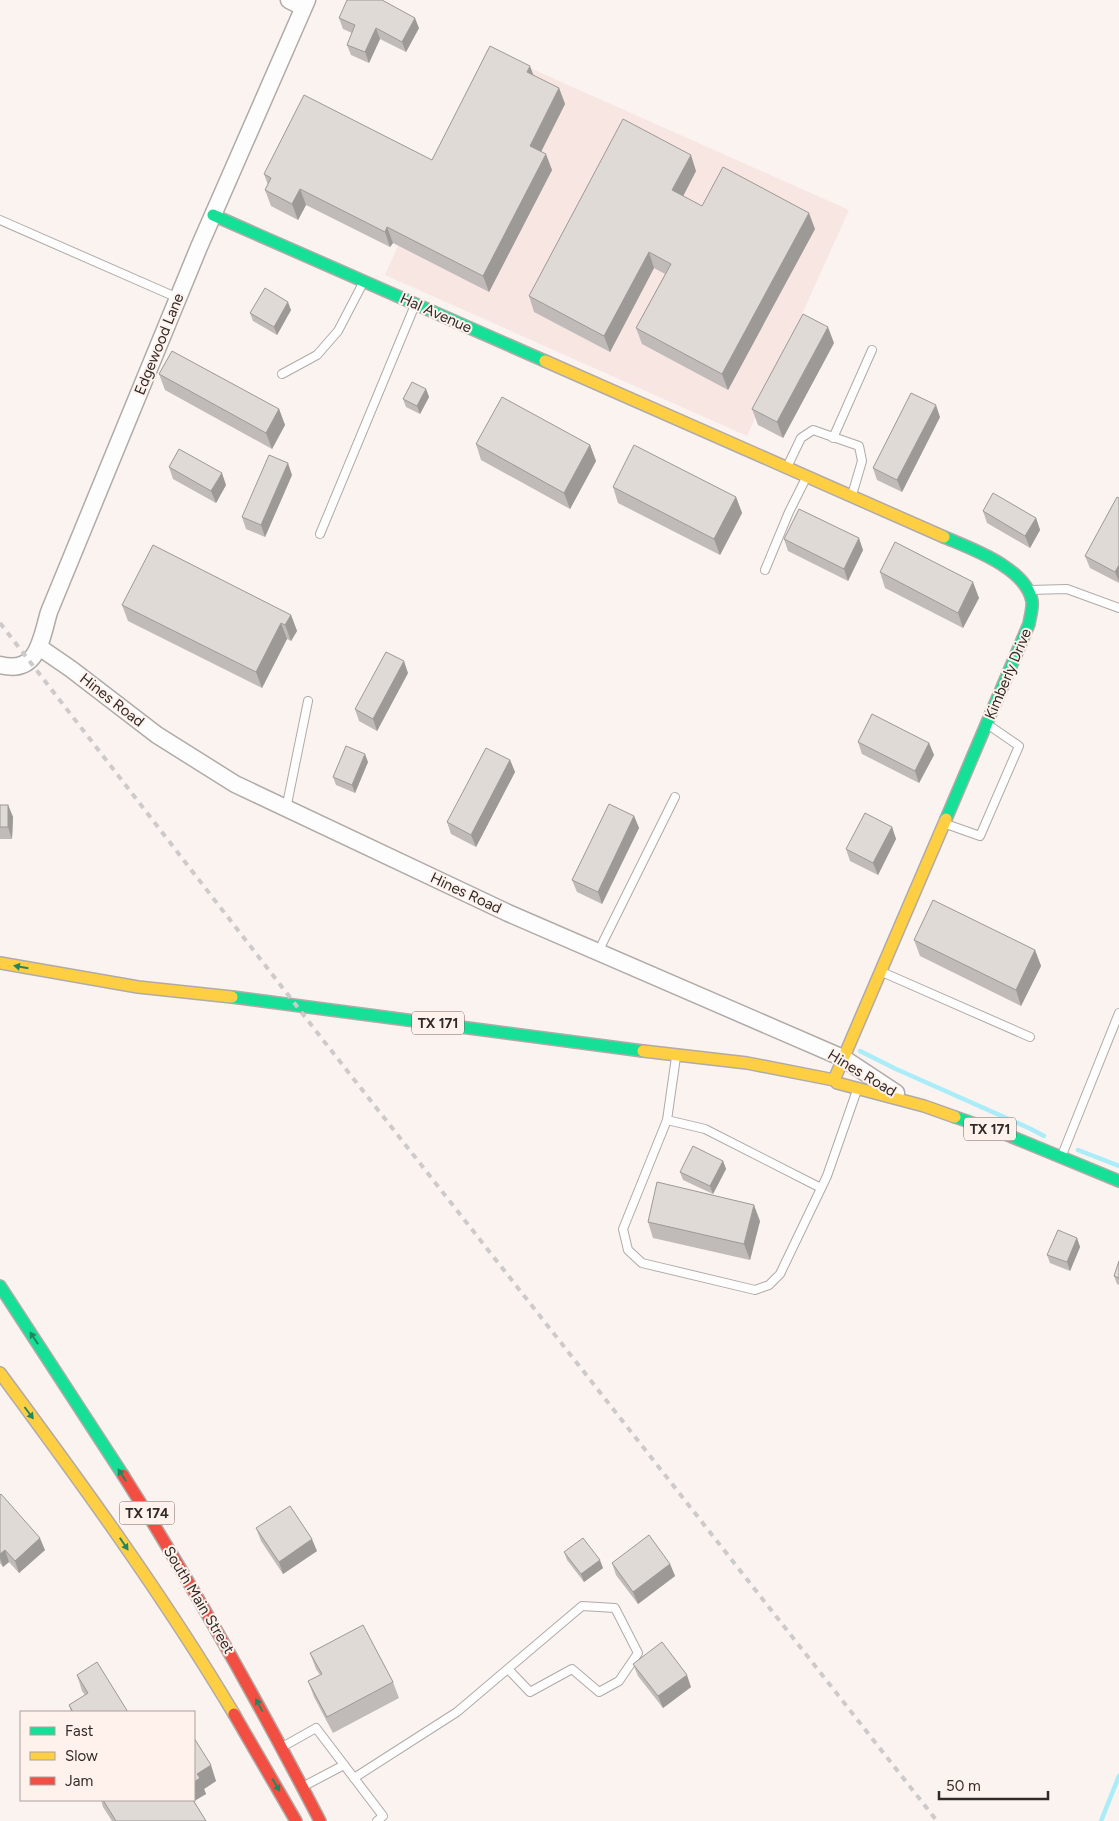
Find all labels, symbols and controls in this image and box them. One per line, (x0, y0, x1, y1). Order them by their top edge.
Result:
street label: Hal Avenue (397, 289, 475, 337)
street label: Edgewood Lane (130, 291, 188, 397)
street label: Kimberly Drive (981, 626, 1035, 722)
street label: Hines Road (76, 669, 148, 731)
street label: Hines Road (428, 869, 504, 917)
one-way arrow (12, 962, 28, 970)
road number: TX 171 (412, 1011, 464, 1034)
street label: Hines Road (825, 1046, 899, 1100)
road number: TX 171 (964, 1118, 1016, 1140)
one-way arrow (29, 1332, 39, 1345)
one-way arrow (24, 1406, 34, 1419)
one-way arrow (118, 1468, 127, 1481)
road number: TX 174 (120, 1502, 174, 1525)
one-way arrow (119, 1537, 129, 1551)
street label: South Main Street (160, 1543, 238, 1657)
one-way arrow (255, 1697, 263, 1712)
legend (20, 1711, 195, 1801)
text: Fast (65, 1722, 94, 1740)
text: Slow (65, 1747, 98, 1765)
scale bar (939, 1768, 1048, 1800)
text: Jam (65, 1772, 93, 1790)
text: 50 m (946, 1777, 981, 1795)
one-way arrow (272, 1778, 280, 1793)

